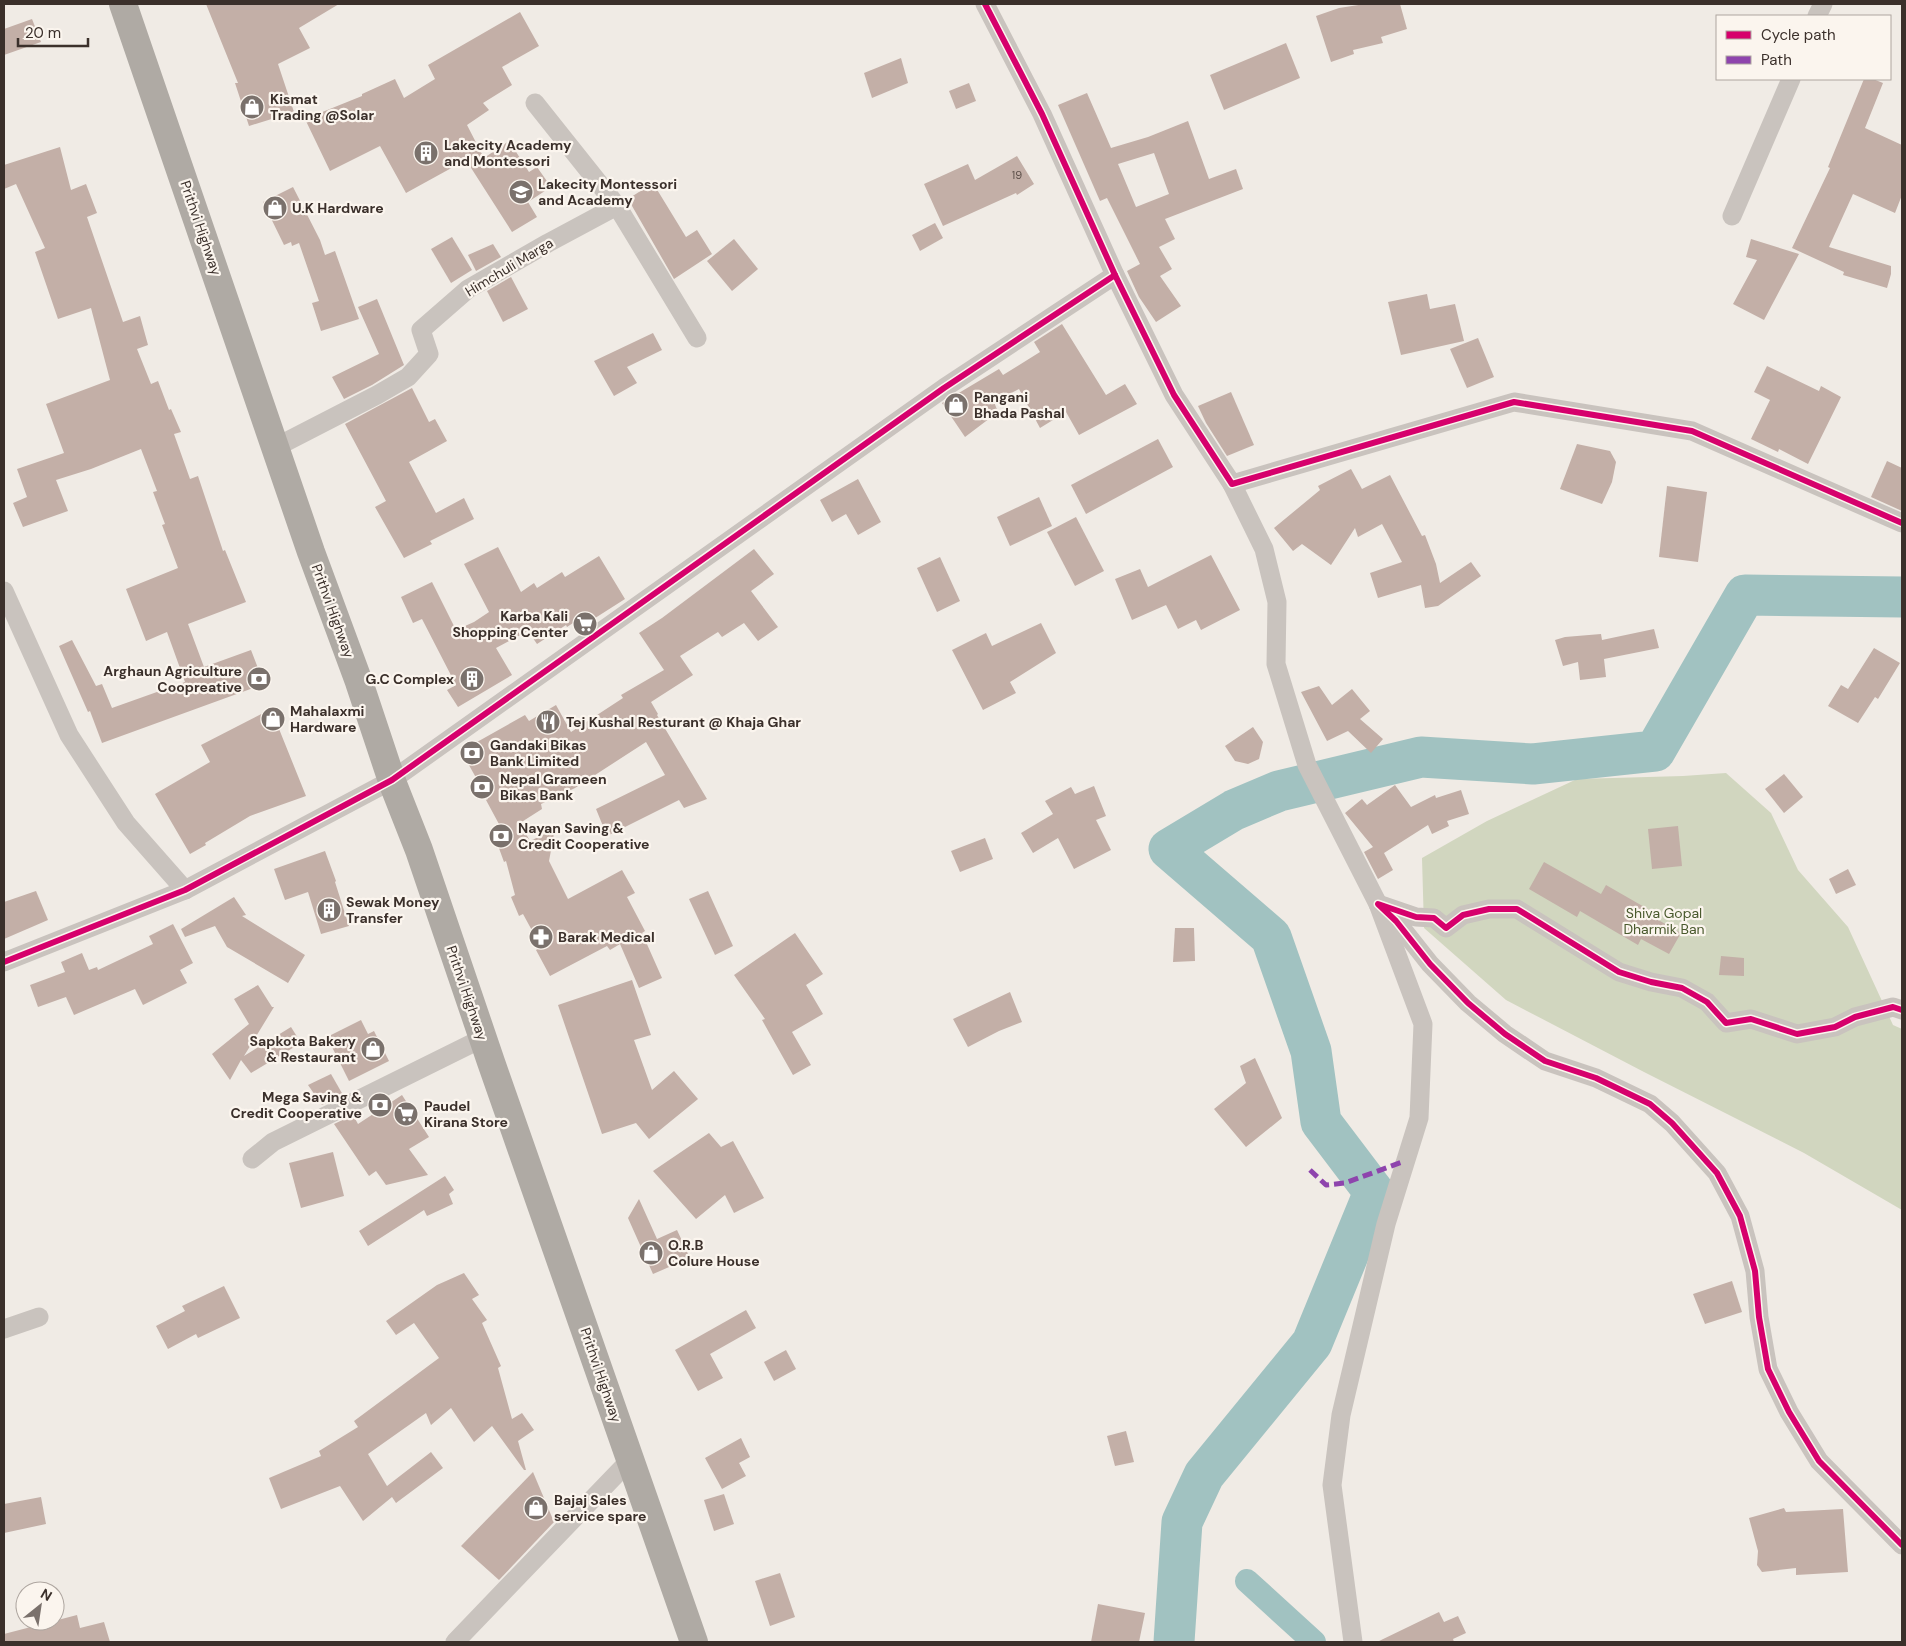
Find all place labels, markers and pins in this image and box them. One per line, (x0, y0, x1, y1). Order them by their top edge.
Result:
place label: Kismat Trading @Solar (270, 90, 374, 124)
shop icon: Kismat Trading @Solar (239, 94, 265, 120)
place label: Lakecity Academy and Montessori (444, 136, 572, 170)
building icon: Lakecity Academy and Montessori (413, 140, 439, 166)
place label: Lakecity Montessori and Academy (538, 175, 677, 209)
school or university icon: Lakecity Montessori and Academy (508, 179, 534, 205)
shop icon: U.K Hardware (262, 195, 288, 221)
place label: U.K Hardware (292, 199, 384, 217)
place label: Pangani Bhada Pashal (974, 388, 1065, 422)
shop icon: Pangani Bhada Pashal (943, 392, 969, 418)
place label: Karba Kali Shopping Center (452, 607, 568, 641)
supermarket icon: Karba Kali Shopping Center (572, 611, 598, 637)
place label: Arghaun Agriculture Coopreative (103, 662, 242, 696)
bank icon: Arghaun Agriculture Coopreative (246, 666, 272, 692)
building icon: G.C Complex (459, 666, 485, 692)
place label: G.C Complex (365, 670, 454, 688)
place label: Mahalaxmi Hardware (290, 702, 365, 736)
shop icon: Mahalaxmi Hardware (260, 706, 286, 732)
restaurant icon: Tej Kushal Resturant @ Khaja Ghar (535, 709, 561, 735)
place label: Tej Kushal Resturant @ Khaja Ghar (566, 713, 801, 731)
place label: Gandaki Bikas Bank Limited (490, 736, 587, 770)
bank icon: Gandaki Bikas Bank Limited (459, 740, 485, 766)
place label: Nepal Grameen Bikas Bank (500, 770, 607, 804)
bank icon: Nepal Grameen Bikas Bank (469, 774, 495, 800)
place label: Nayan Saving & Credit Cooperative (518, 819, 650, 853)
bank icon: Nayan Saving & Credit Cooperative (488, 823, 514, 849)
place label: Sewak Money Transfer (346, 893, 440, 927)
building icon: Sewak Money Transfer (316, 897, 342, 923)
pharmacy icon: Barak Medical (528, 924, 554, 950)
place label: Barak Medical (558, 928, 655, 946)
place label: Sapkota Bakery & Restaurant (250, 1032, 357, 1066)
shop icon: Sapkota Bakery & Restaurant (360, 1036, 386, 1062)
place label: Mega Saving & Credit Cooperative (230, 1088, 362, 1122)
bank icon: Mega Saving & Credit Cooperative (367, 1092, 393, 1118)
place label: Paudel Kirana Store (424, 1097, 508, 1131)
supermarket icon: Paudel Kirana Store (393, 1101, 419, 1127)
place label: O.R.B Colure House (668, 1236, 760, 1270)
shop icon: O.R.B Colure House (638, 1240, 664, 1266)
place label: Bajaj Sales service spare (554, 1491, 646, 1525)
shop icon: Bajaj Sales service spare (523, 1495, 549, 1521)

